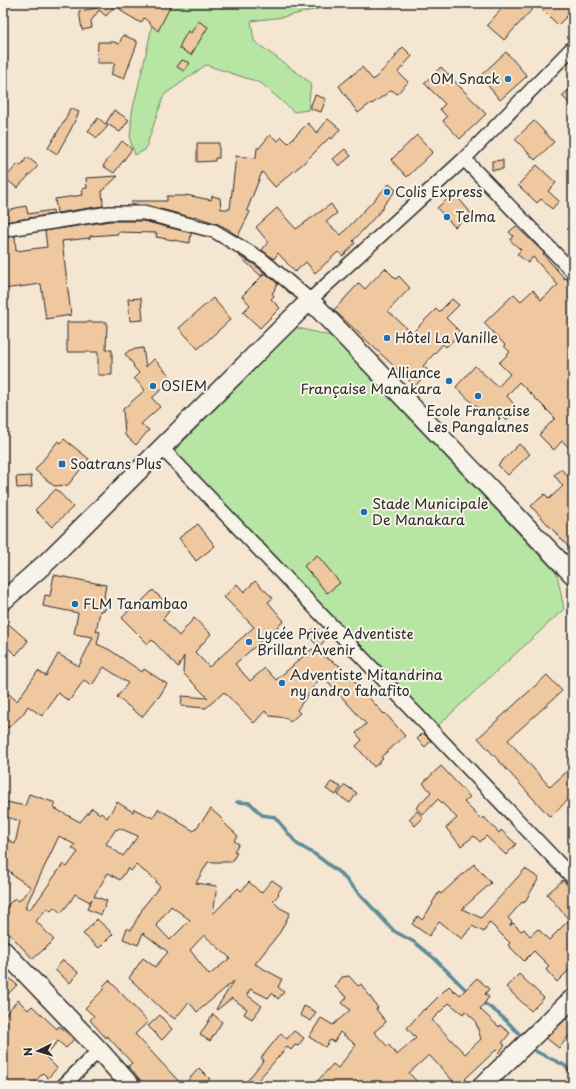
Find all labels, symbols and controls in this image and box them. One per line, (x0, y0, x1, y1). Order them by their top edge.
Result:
place label: OM Snack (430, 68, 500, 89)
marker: OM Snack (503, 74, 513, 84)
place label: Colis Express (395, 181, 483, 202)
marker: Colis Express (382, 187, 392, 197)
place label: Telma (455, 206, 496, 227)
marker: Telma (442, 212, 452, 222)
place label: Hôtel La Vanille (395, 327, 498, 348)
marker: Hôtel La Vanille (382, 333, 392, 343)
place label: Alliance Française Manakara (301, 362, 441, 399)
place label: OSIEM (161, 375, 207, 396)
marker: Alliance Française Manakara (444, 376, 454, 386)
marker: OSIEM (148, 381, 158, 391)
marker: Ecole Française Les Pangalanes (473, 391, 483, 401)
place label: Ecole Française Les Pangalanes (426, 400, 530, 437)
place label: Soatrans Plus (70, 453, 162, 474)
marker: Soatrans Plus (57, 459, 67, 469)
place label: Stade Municipale De Manakara (372, 493, 489, 530)
marker: Stade Municipale De Manakara (359, 507, 369, 517)
place label: FLM Tanambao (83, 593, 188, 614)
marker: FLM Tanambao (70, 599, 80, 609)
place label: Lycée Privée Adventiste Brillant Avenir (257, 623, 414, 660)
marker: Lycée Privée Adventiste Brillant Avenir (244, 637, 254, 647)
place label: Adventiste Mitandrina ny andro fahafito (290, 664, 443, 701)
marker: Adventiste Mitandrina ny andro fahafito (277, 678, 287, 688)
north arrow (18, 1031, 58, 1071)
text: N (19, 1047, 36, 1057)

